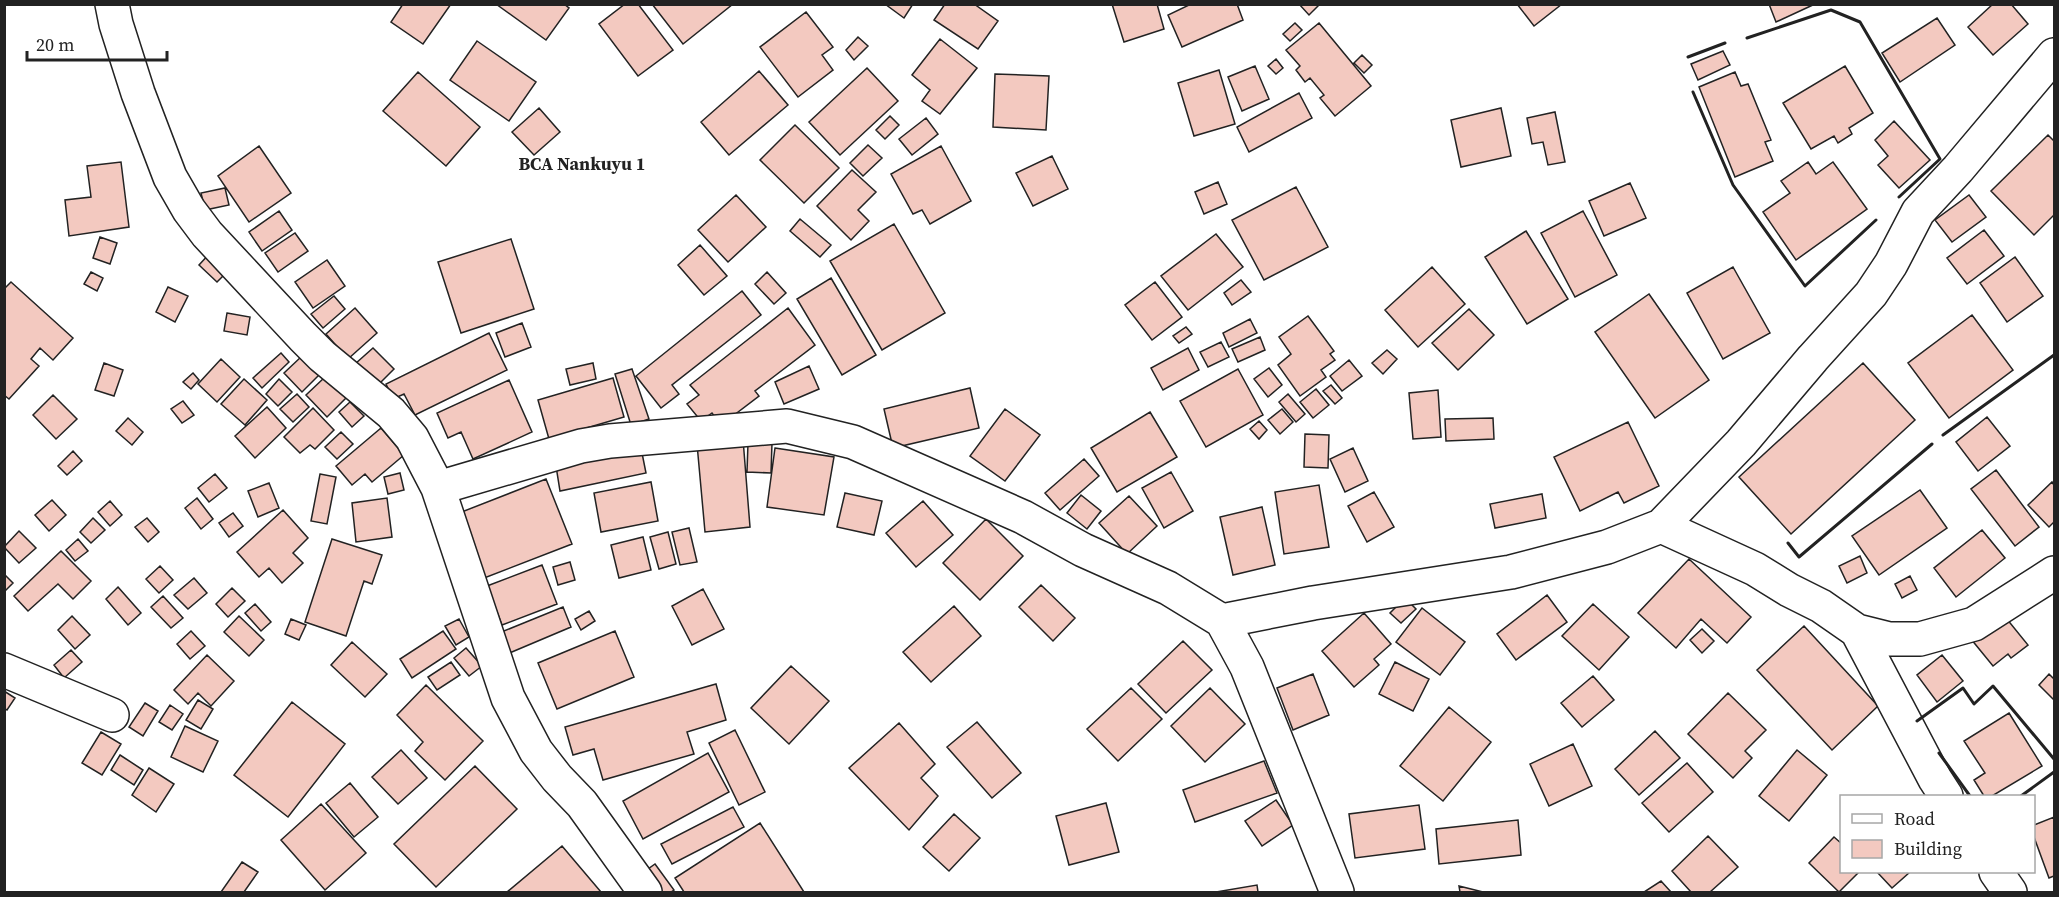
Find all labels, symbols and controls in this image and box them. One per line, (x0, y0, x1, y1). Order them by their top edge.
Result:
scale bar (27, 24, 166, 62)
text: 20 m (36, 32, 74, 57)
district label: BCA Nankuyu 1 (518, 151, 646, 176)
legend (1840, 795, 2035, 873)
text: Road (1894, 806, 1935, 831)
text: Building (1894, 836, 1962, 861)

